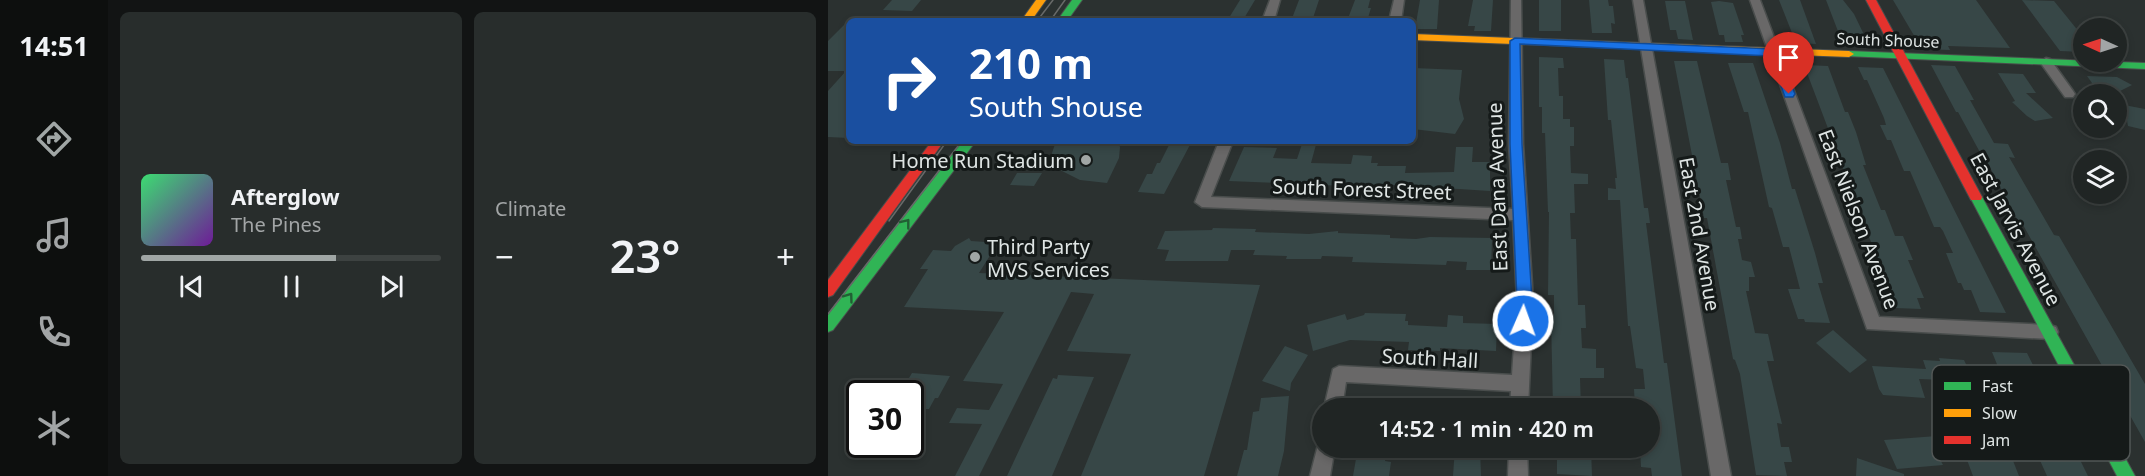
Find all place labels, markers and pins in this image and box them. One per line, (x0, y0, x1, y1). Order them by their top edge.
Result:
pin (1763, 32, 1814, 94)
place label: Home Run Stadium (892, 147, 1074, 174)
marker: Home Run Stadium (1079, 153, 1093, 167)
place label: Third Party MVS Services (987, 233, 1110, 283)
marker: Third Party MVS Services (968, 250, 982, 264)

